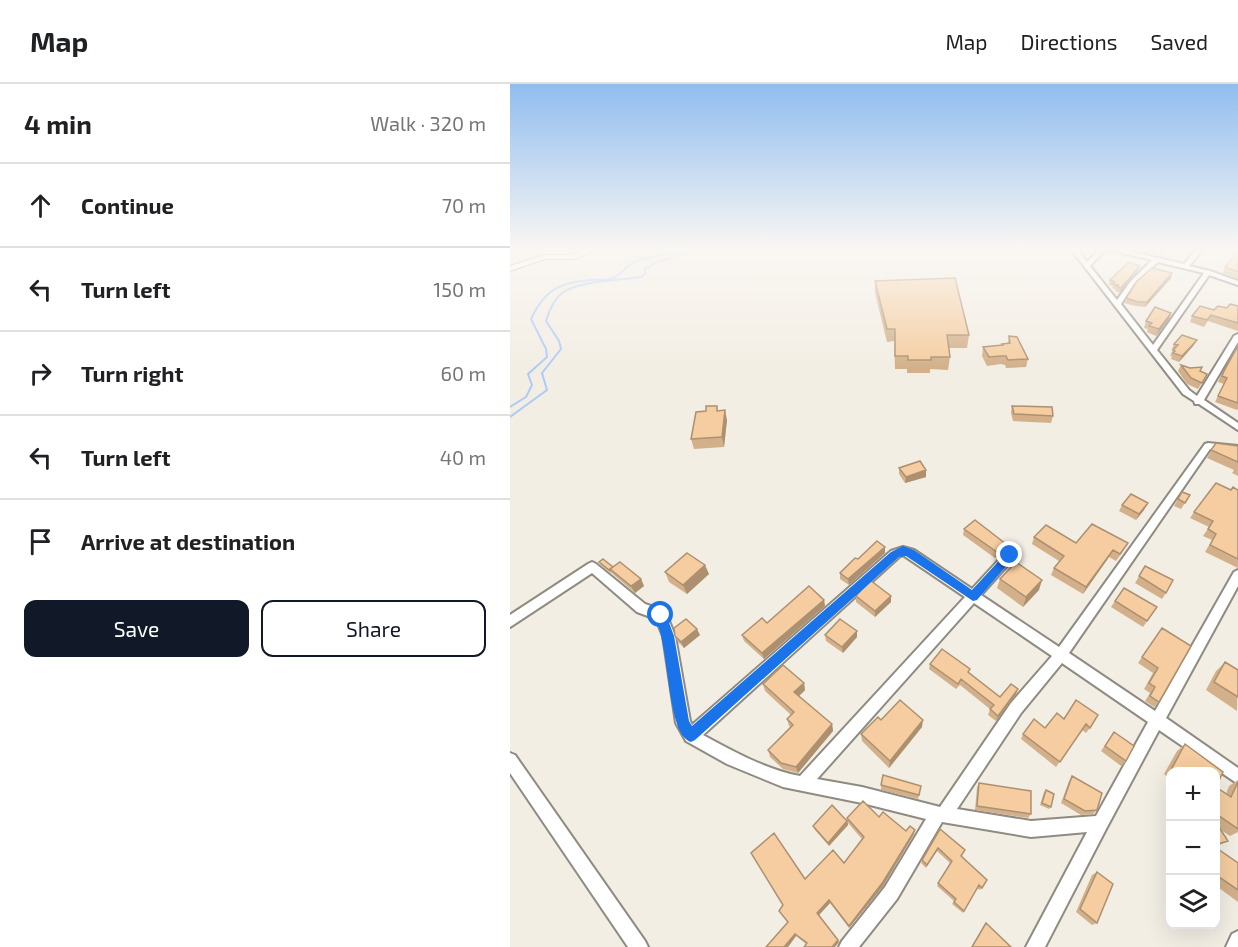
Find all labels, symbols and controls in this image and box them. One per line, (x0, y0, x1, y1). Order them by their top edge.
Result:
text: Map (30, 24, 88, 58)
text: Map (945, 29, 988, 54)
text: Directions (1021, 29, 1117, 54)
text: Saved (1150, 29, 1208, 54)
text: 4 min (24, 108, 92, 139)
text: Walk · 320 m (370, 111, 486, 135)
icon: ahead (24, 189, 57, 222)
text: Continue (81, 192, 174, 218)
text: 70 m (442, 193, 486, 217)
icon: left (24, 273, 57, 306)
text: Turn left (81, 276, 170, 302)
text: 150 m (433, 277, 486, 301)
icon: right (24, 357, 57, 390)
text: Turn right (81, 360, 183, 386)
text: 60 m (441, 361, 486, 385)
icon: left (24, 441, 57, 474)
text: Turn left (81, 444, 170, 470)
text: 40 m (440, 445, 486, 469)
icon: arrive (24, 525, 57, 558)
text: Arrive at destination (81, 528, 295, 554)
route end (996, 541, 1022, 567)
button: Save (24, 600, 249, 657)
button: Share (261, 600, 486, 657)
route start (647, 601, 673, 627)
map controls (1166, 767, 1220, 929)
button: + (1166, 767, 1220, 821)
button: − (1166, 821, 1220, 875)
button: layers (1166, 875, 1220, 929)

